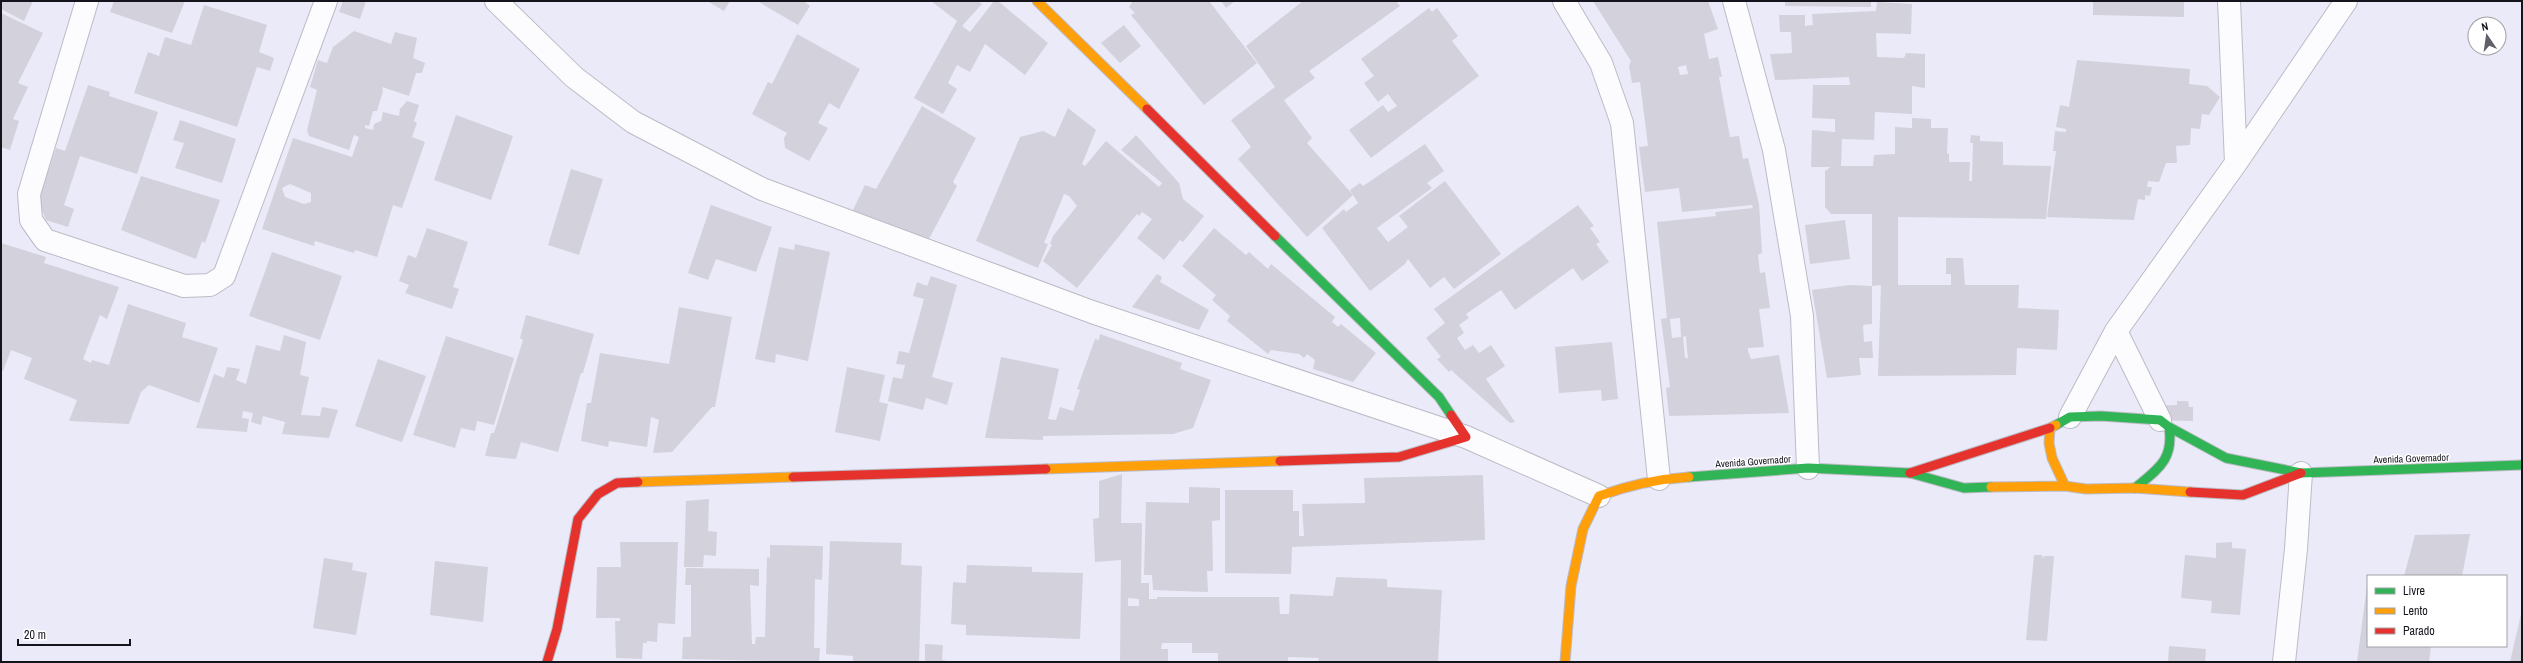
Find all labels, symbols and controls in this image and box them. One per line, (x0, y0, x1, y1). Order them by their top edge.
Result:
north arrow (2467, 16, 2507, 56)
text: N (2480, 19, 2489, 34)
street label: Avenida Governador (2372, 451, 2449, 466)
street label: Avenida Governador (1714, 452, 1791, 471)
legend (2367, 575, 2507, 647)
text: Livre (2403, 583, 2425, 599)
text: Lento (2403, 603, 2428, 619)
scale bar (18, 621, 130, 647)
text: Parado (2403, 623, 2435, 639)
text: 20 m (24, 627, 46, 643)

